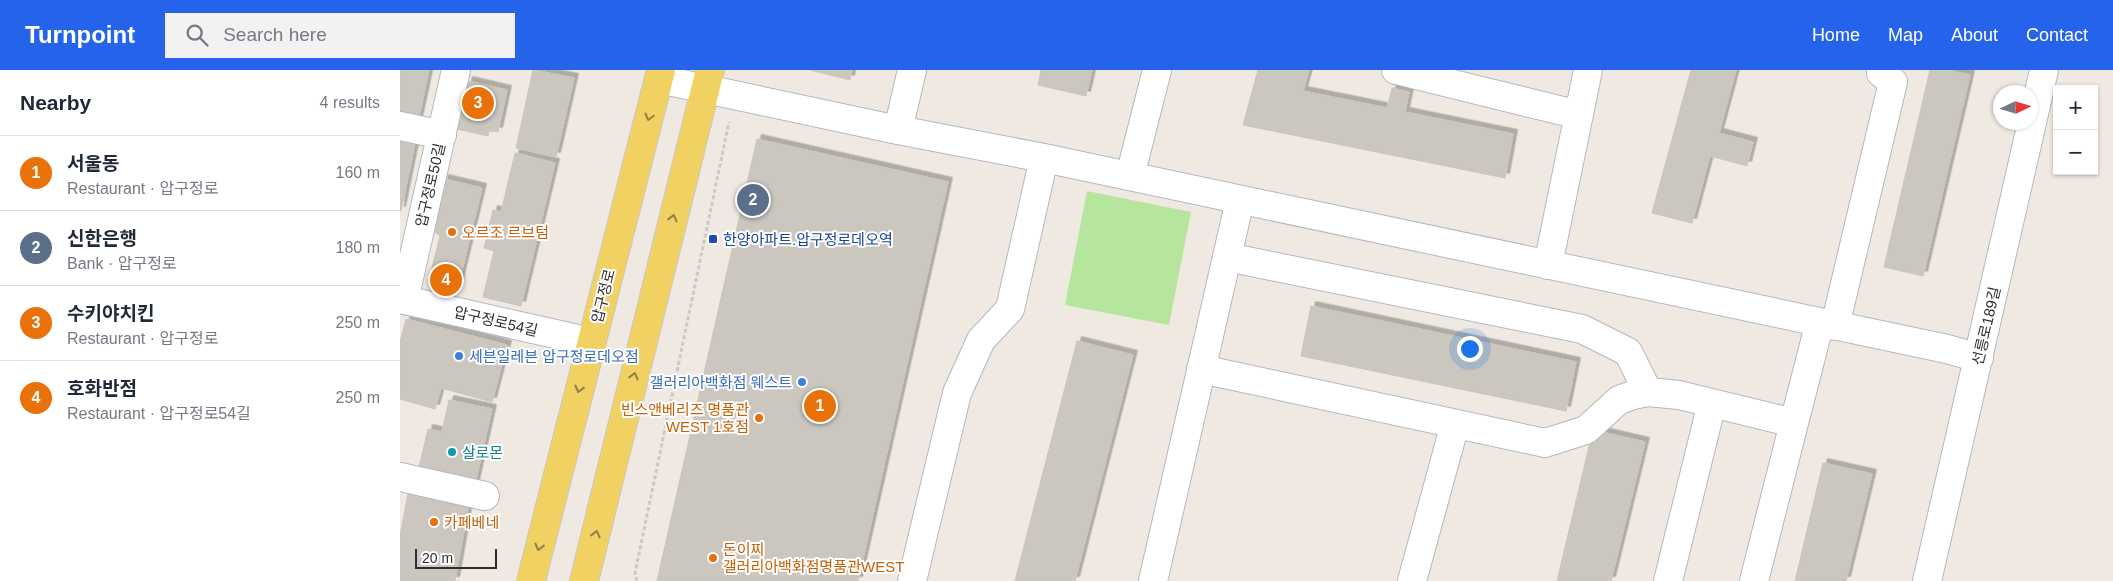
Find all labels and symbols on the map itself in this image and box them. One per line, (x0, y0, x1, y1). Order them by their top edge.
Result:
pin: 3 (462, 84, 494, 122)
north arrow (1993, 85, 2038, 130)
one-way arrow (644, 113, 655, 122)
street label: 압구정로50길 (412, 141, 448, 229)
pin: 2 (737, 181, 769, 219)
one-way arrow (667, 213, 678, 222)
place label: 오르조 르브텀 (462, 224, 549, 241)
marker: 오르조 르브텀 (446, 226, 458, 238)
place label: 한양아파트.압구정로데오역 (723, 231, 893, 248)
marker: 한양아파트.압구정로데오역 (707, 233, 719, 245)
pin: 4 (430, 261, 462, 299)
street label: 압구정로 (588, 267, 618, 325)
street label: 선릉로189길 (1969, 285, 2003, 367)
street label: 압구정로54길 (452, 303, 540, 339)
your location (1457, 336, 1483, 362)
place label: 세븐일레븐 압구정로데오점 (469, 348, 639, 365)
marker: 세븐일레븐 압구정로데오점 (453, 350, 465, 362)
one-way arrow (628, 371, 639, 380)
place label: 갤러리아백화점 웨스트 (650, 374, 792, 391)
marker: 갤러리아백화점 웨스트 (796, 376, 808, 388)
one-way arrow (574, 385, 585, 394)
pin: 1 (804, 387, 836, 425)
place label: 빈스앤베리즈 명품관 WEST 1호점 (621, 401, 749, 435)
marker: 빈스앤베리즈 명품관 WEST 1호점 (753, 412, 765, 424)
place label: 살로몬 (462, 444, 503, 461)
marker: 살로몬 (446, 446, 458, 458)
place label: 카페베네 (444, 514, 499, 531)
marker: 카페베네 (428, 516, 440, 528)
one-way arrow (590, 530, 600, 538)
place label: 돈이찌 갤러리아백화점명품관WEST (723, 541, 904, 575)
one-way arrow (535, 542, 545, 550)
scale bar (415, 546, 498, 569)
marker: 돈이찌 갤러리아백화점명품관WEST (707, 552, 719, 564)

